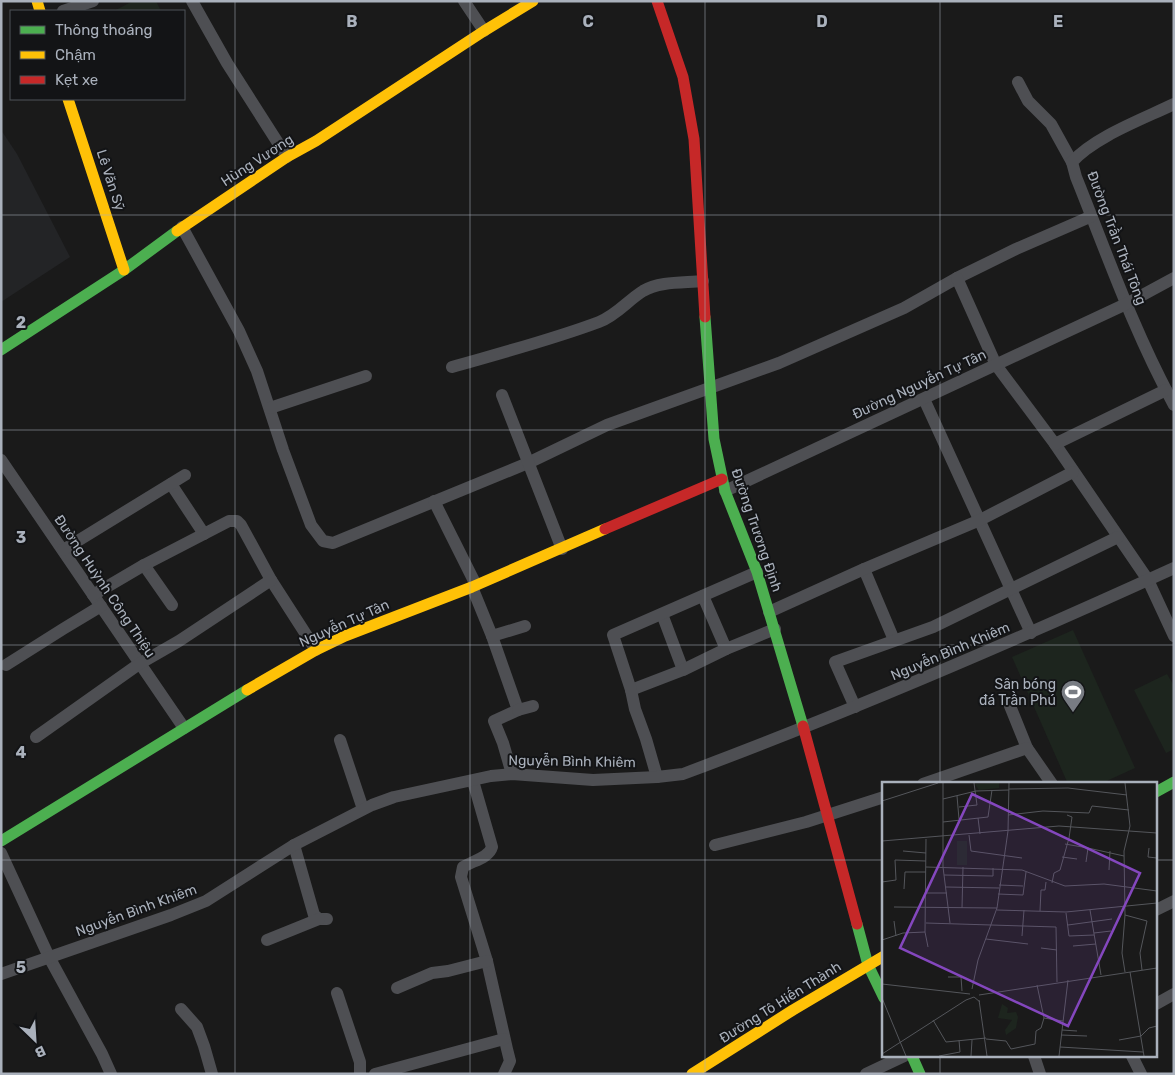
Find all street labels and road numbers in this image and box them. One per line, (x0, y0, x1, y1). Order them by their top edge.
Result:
street label: Hùng Vương (218, 131, 297, 190)
street label: Lê Văn Sỹ (93, 148, 128, 213)
street label: Đường Trần Thái Tông (1083, 169, 1151, 307)
street label: Đường Nguyễn Tự Tân (849, 345, 989, 423)
street label: Đường Trương Định (727, 466, 786, 594)
street label: Đường Huỳnh Công Thiệu (50, 512, 159, 661)
street label: Nguyễn Tự Tân (296, 595, 392, 651)
street label: Nguyễn Bình Khiêm (888, 618, 1012, 684)
street label: Nguyễn Bình Khiêm (508, 751, 636, 771)
street label: Nguyễn Bình Khiêm (73, 880, 199, 940)
street label: Đường Tô Hiến Thành (716, 957, 844, 1047)

